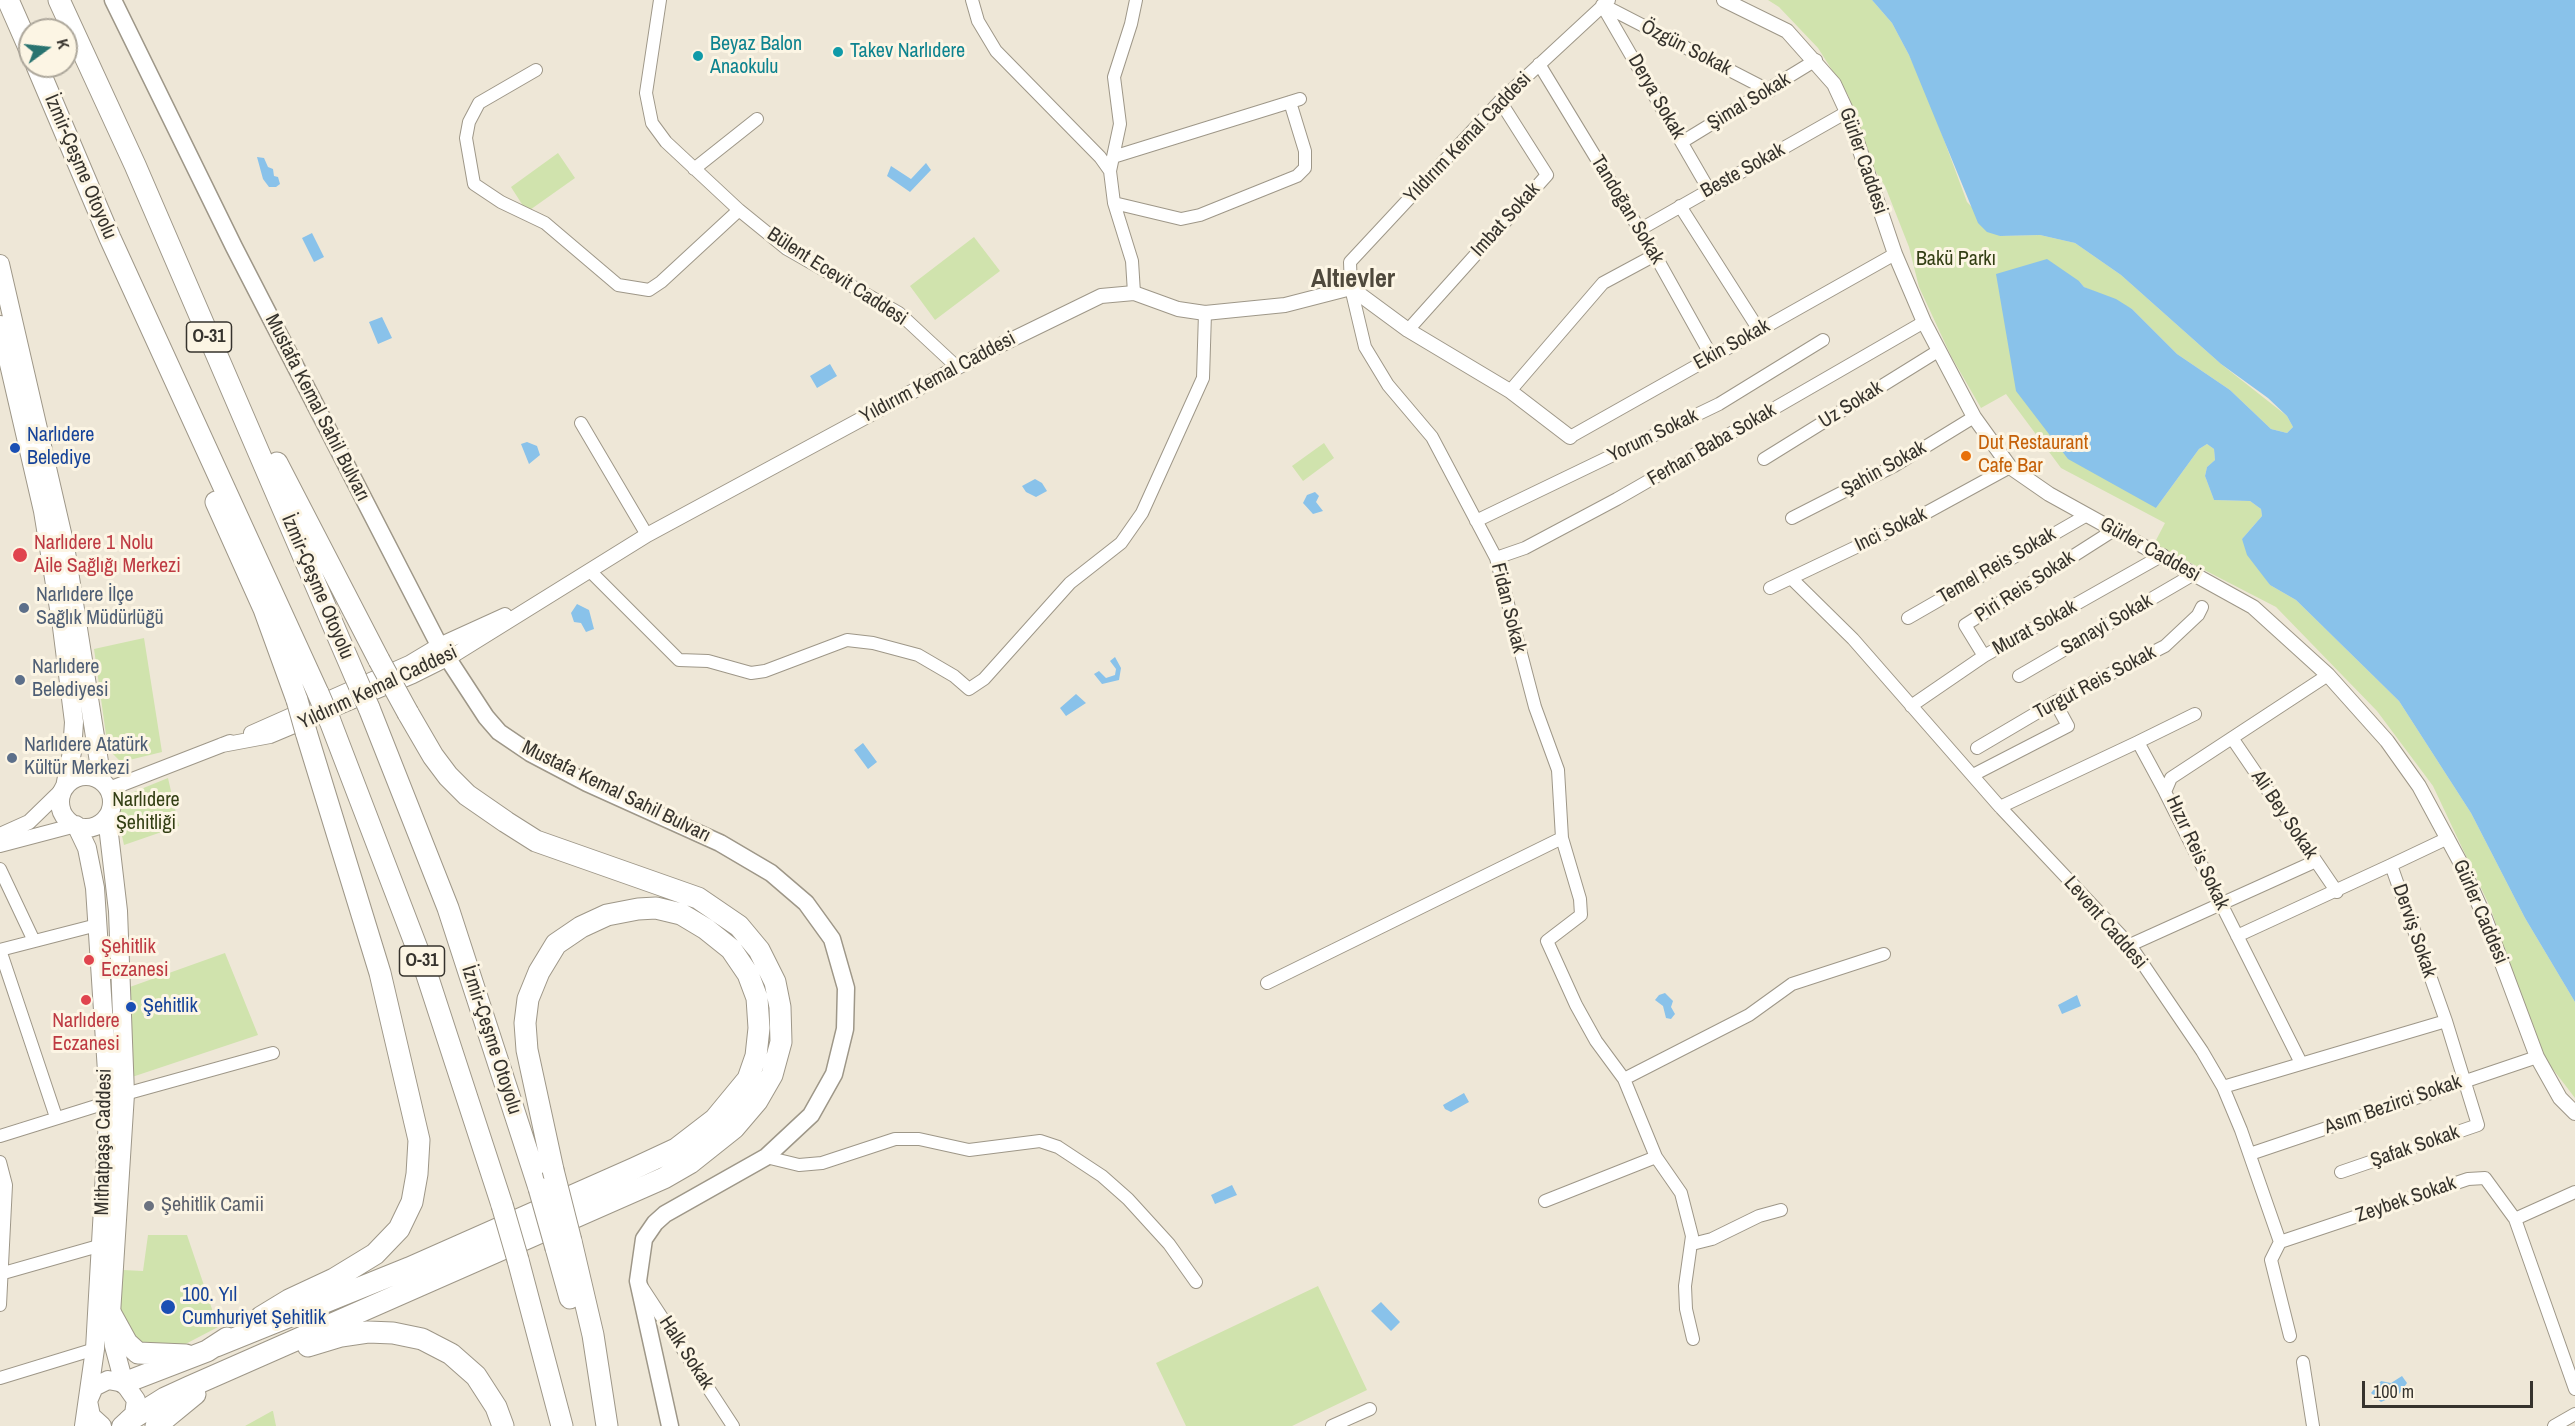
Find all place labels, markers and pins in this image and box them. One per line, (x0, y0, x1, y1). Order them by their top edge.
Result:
place label: Beyaz Balon Anaokulu (710, 33, 802, 80)
place label: Takev Narlıdere (850, 40, 965, 64)
marker: Takev Narlıdere (831, 45, 845, 59)
marker: Beyaz Balon Anaokulu (691, 49, 705, 63)
place label: Narlıdere Belediye (27, 424, 94, 471)
place label: Dut Restaurant Cafe Bar (1978, 432, 2088, 479)
marker: Narlıdere Belediye (8, 441, 22, 455)
marker: Dut Restaurant Cafe Bar (1959, 449, 1973, 463)
place label: Narlıdere 1 Nolu Aile Sağlığı Merkezi (34, 532, 181, 579)
marker: Narlıdere 1 Nolu Aile Sağlığı Merkezi (11, 546, 29, 564)
place label: Narlıdere İlçe Sağlık Müdürlüğü (36, 584, 164, 631)
marker: Narlıdere İlçe Sağlık Müdürlüğü (17, 601, 31, 615)
place label: Narlıdere Belediyesi (32, 656, 109, 703)
marker: Narlıdere Belediyesi (13, 673, 27, 687)
place label: Narlıdere Atatürk Kültür Merkezi (24, 734, 148, 781)
marker: Narlıdere Atatürk Kültür Merkezi (5, 751, 19, 765)
place label: Şehitlik Eczanesi (101, 936, 168, 983)
marker: Şehitlik Eczanesi (82, 953, 96, 967)
marker: Narlıdere Eczanesi (79, 993, 93, 1007)
place label: Şehitlik (143, 995, 198, 1019)
marker: Şehitlik (124, 1000, 138, 1014)
place label: Narlıdere Eczanesi (52, 1010, 120, 1057)
place label: Şehitlik Camii (161, 1194, 264, 1218)
marker: Şehitlik Camii (142, 1199, 156, 1213)
place label: 100. Yıl Cumhuriyet Şehitlik (182, 1284, 326, 1331)
marker: 100. Yıl Cumhuriyet Şehitlik (159, 1298, 177, 1316)

